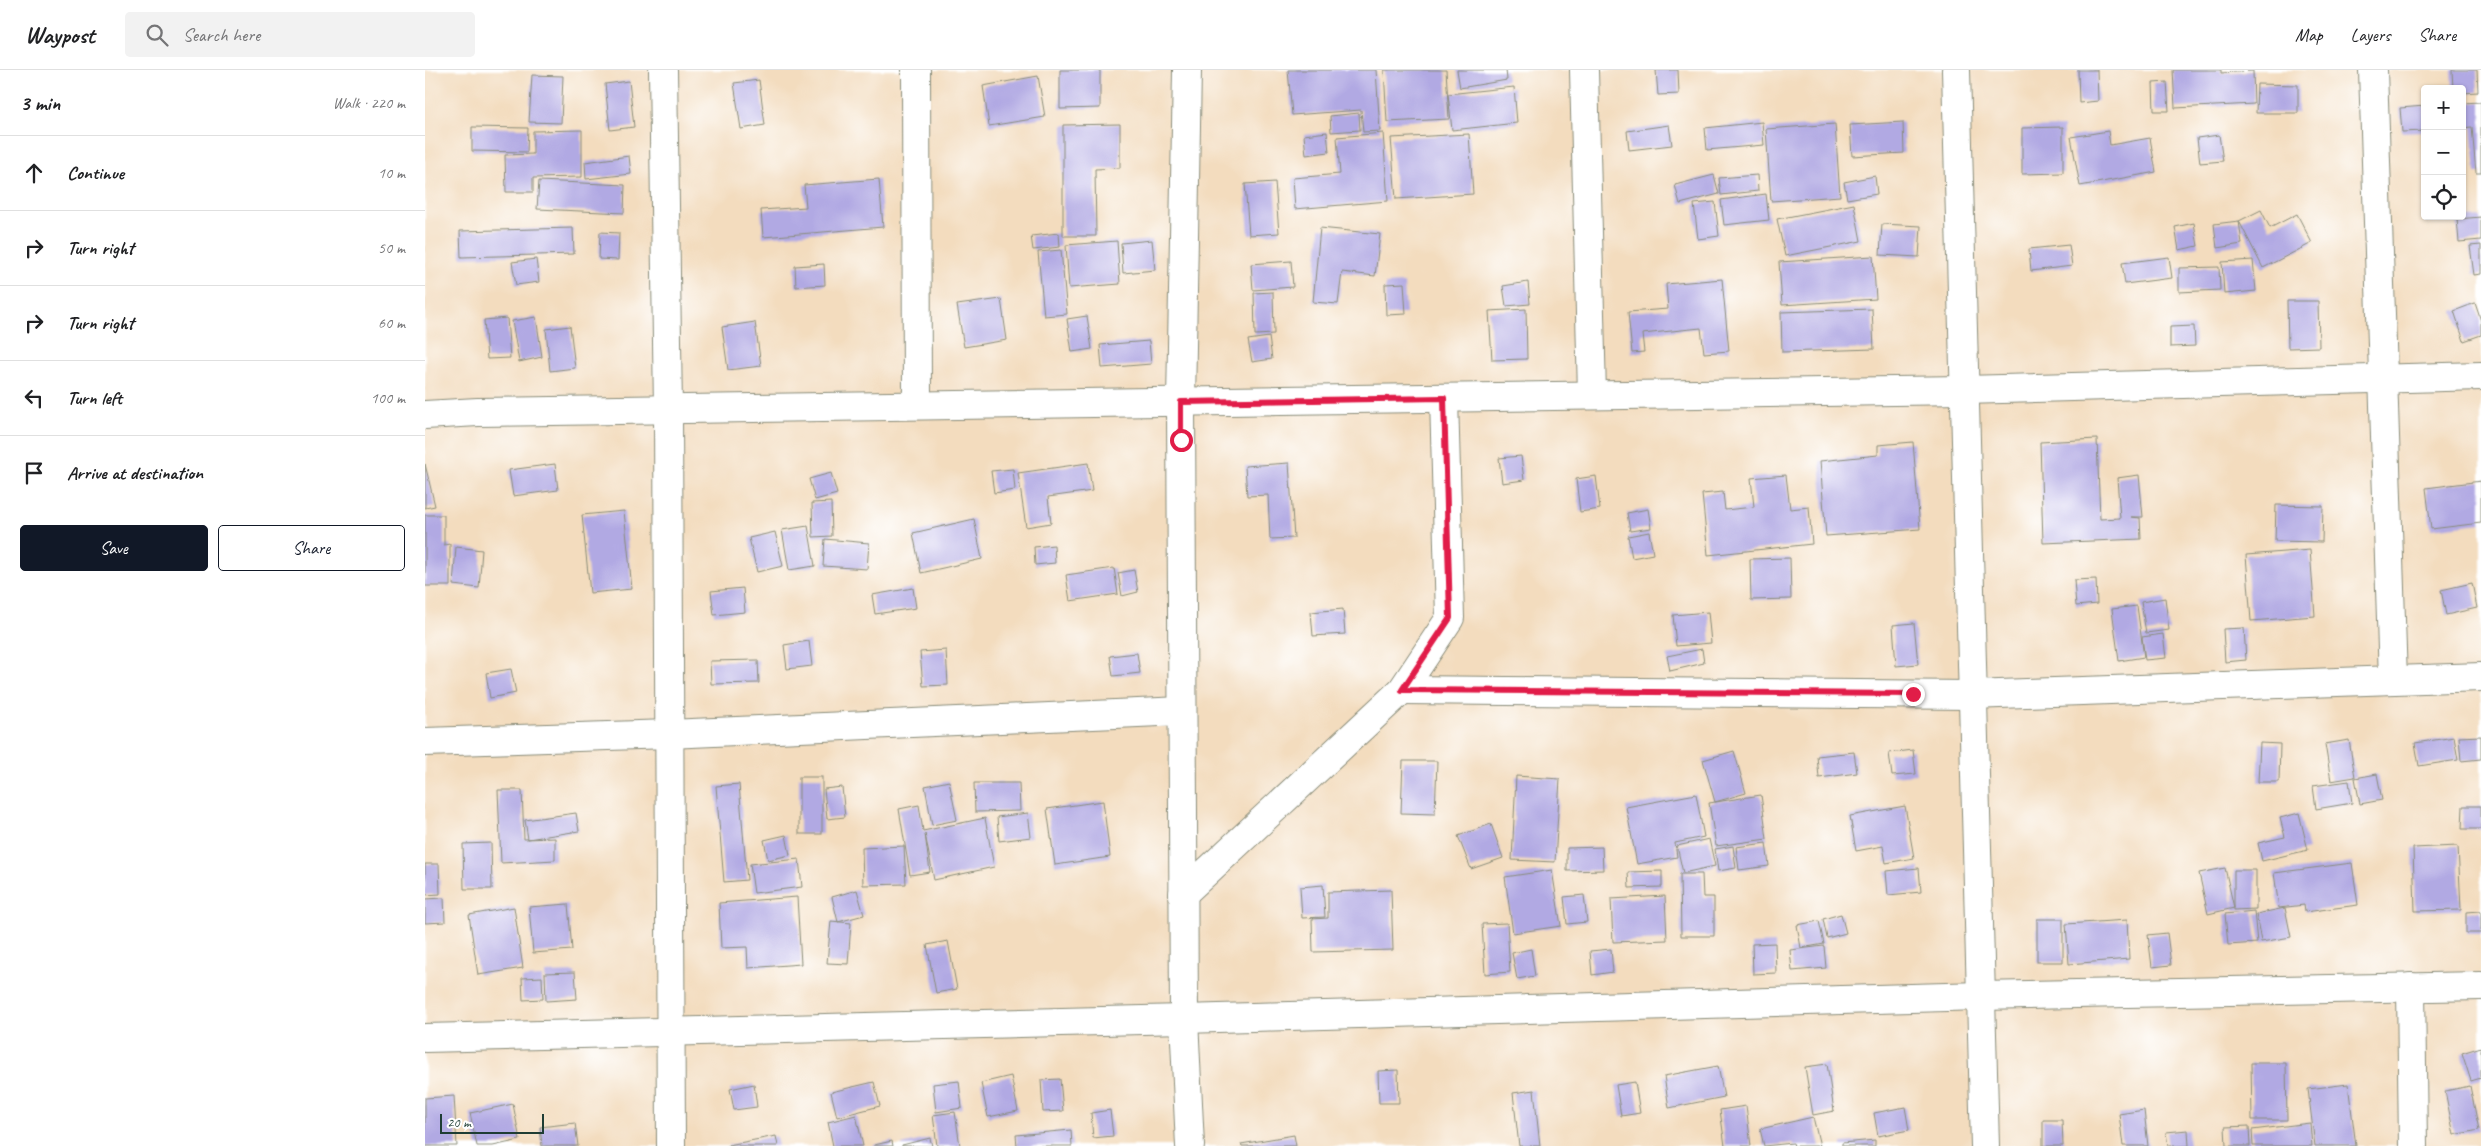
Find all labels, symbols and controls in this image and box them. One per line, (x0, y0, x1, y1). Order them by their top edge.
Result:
search box (125, 12, 475, 57)
text: Waypost (25, 20, 95, 50)
icon: search (143, 21, 171, 49)
text: Search here (183, 23, 260, 47)
text: Map (2295, 24, 2323, 46)
text: Layers (2351, 24, 2390, 46)
text: Share (2418, 24, 2456, 46)
map controls (2421, 85, 2466, 220)
button: + (2421, 85, 2466, 130)
text: 3 min (20, 90, 60, 116)
text: Walk · 220 m (333, 93, 405, 113)
button: − (2421, 130, 2466, 175)
icon: ahead (20, 159, 48, 187)
text: Continue (67, 161, 124, 185)
text: 10 m (378, 163, 405, 183)
button: locate (2421, 175, 2466, 220)
icon: right (20, 234, 48, 262)
text: Turn right (67, 236, 134, 260)
text: 50 m (378, 238, 405, 258)
icon: right (20, 309, 48, 337)
text: Turn right (67, 311, 134, 335)
text: 60 m (378, 313, 405, 333)
icon: left (20, 384, 48, 412)
text: Turn left (67, 386, 122, 410)
text: 100 m (371, 388, 405, 408)
route start (1170, 429, 1193, 452)
icon: arrive (20, 459, 48, 487)
text: Arrive at destination (67, 461, 203, 485)
button: Save (20, 525, 208, 571)
button: Share (218, 525, 405, 571)
route end (1902, 683, 1925, 706)
scale bar (440, 1111, 544, 1134)
text: 20 m (447, 1114, 471, 1131)

